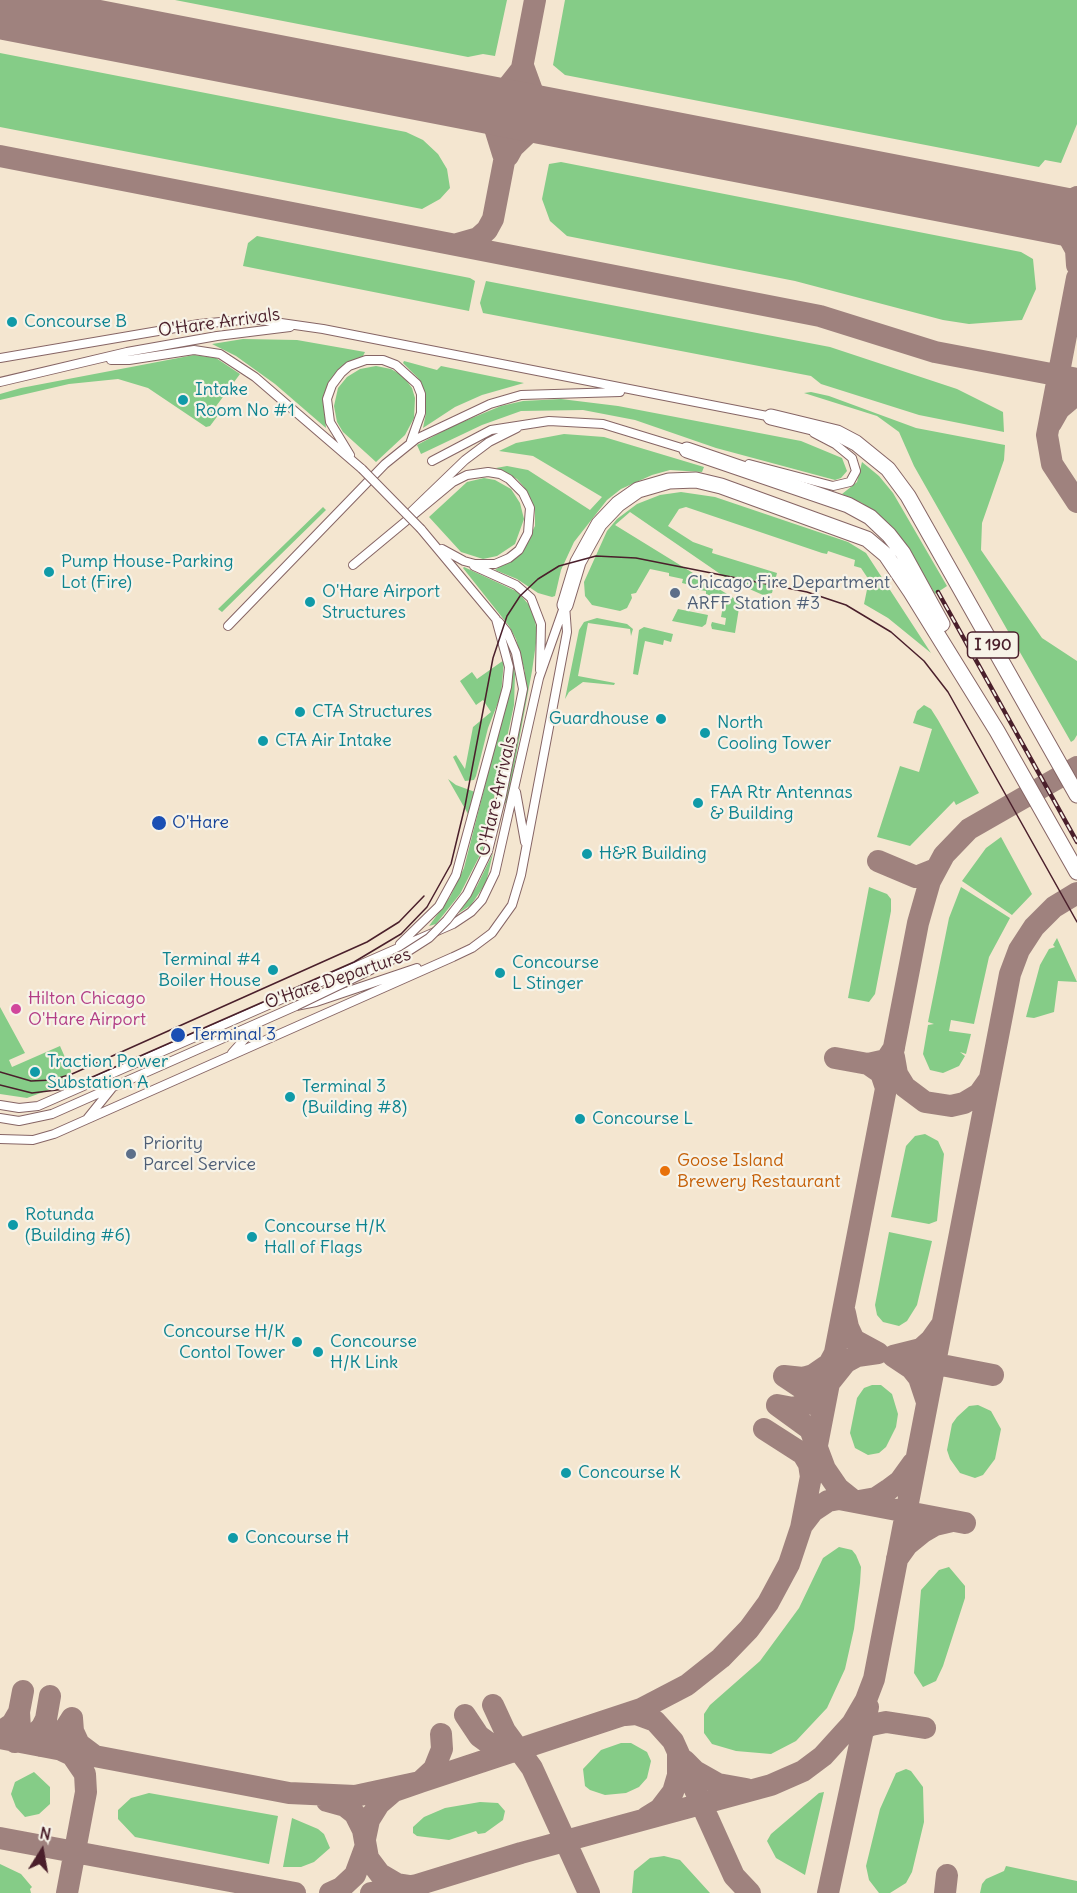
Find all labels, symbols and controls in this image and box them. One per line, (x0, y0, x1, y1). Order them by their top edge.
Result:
street label: O'Hare Arrivals (157, 304, 281, 342)
place label: Concourse B (24, 311, 127, 333)
marker: Concourse B (5, 315, 19, 329)
place label: Intake Room No #1 (195, 379, 295, 422)
marker: Intake Room No #1 (176, 393, 190, 407)
place label: Pump House-Parking Lot (Fire) (61, 551, 233, 594)
marker: Pump House-Parking Lot (Fire) (42, 565, 56, 579)
place label: Chicago Fire Department ARFF Station #3 (687, 572, 890, 614)
place label: O'Hare Airport Structures (322, 581, 440, 624)
marker: Chicago Fire Department ARFF Station #3 (668, 586, 682, 600)
marker: O'Hare Airport Structures (303, 595, 317, 609)
road number: I 190 (968, 632, 1018, 658)
place label: CTA Structures (312, 701, 432, 723)
marker: CTA Structures (293, 705, 307, 719)
place label: Guardhouse (549, 708, 649, 730)
marker: Guardhouse (654, 712, 668, 726)
place label: North Cooling Tower (717, 712, 831, 754)
marker: North Cooling Tower (698, 726, 712, 740)
place label: CTA Air Intake (275, 730, 392, 752)
marker: CTA Air Intake (256, 734, 270, 748)
street label: O'Hare Arrivals (473, 734, 521, 858)
place label: FAA Rtr Antennas & Building (710, 782, 853, 824)
marker: FAA Rtr Antennas & Building (691, 796, 705, 810)
place label: O'Hare (172, 812, 229, 834)
marker: O'Hare (150, 814, 168, 832)
place label: H&R Building (599, 843, 707, 865)
marker: H&R Building (580, 847, 594, 861)
street label: O'Hare Departures (262, 944, 414, 1014)
place label: Terminal #4 Boiler House (158, 949, 261, 992)
place label: Concourse L Stinger (512, 952, 599, 994)
marker: Terminal #4 Boiler House (266, 963, 280, 977)
marker: Concourse L Stinger (493, 966, 507, 980)
place label: Hilton Chicago O'Hare Airport (28, 988, 146, 1030)
marker: Hilton Chicago O'Hare Airport (9, 1002, 23, 1016)
place label: Terminal 3 (192, 1024, 276, 1046)
marker: Terminal 3 (169, 1026, 187, 1044)
place label: Traction Power Substation A (47, 1051, 168, 1094)
marker: Traction Power Substation A (28, 1065, 42, 1079)
place label: Terminal 3 (Building #8) (302, 1076, 407, 1118)
marker: Terminal 3 (Building #8) (283, 1090, 297, 1104)
place label: Concourse L (592, 1108, 693, 1130)
marker: Concourse L (573, 1112, 587, 1126)
place label: Priority Parcel Service (143, 1133, 256, 1176)
marker: Priority Parcel Service (124, 1147, 138, 1161)
place label: Goose Island Brewery Restaurant (677, 1150, 840, 1192)
marker: Goose Island Brewery Restaurant (658, 1164, 672, 1178)
place label: Rotunda (Building #6) (25, 1204, 130, 1246)
place label: Concourse H/K Hall of Flags (264, 1216, 386, 1258)
marker: Rotunda (Building #6) (6, 1218, 20, 1232)
marker: Concourse H/K Hall of Flags (245, 1230, 259, 1244)
place label: Concourse H/K Contol Tower (163, 1321, 285, 1364)
place label: Concourse H/K Link (330, 1331, 417, 1374)
marker: Concourse H/K Contol Tower (290, 1335, 304, 1349)
marker: Concourse H/K Link (311, 1345, 325, 1359)
place label: Concourse K (578, 1462, 680, 1484)
marker: Concourse K (559, 1466, 573, 1480)
place label: Concourse H (245, 1527, 349, 1549)
marker: Concourse H (226, 1531, 240, 1545)
north arrow (12, 1821, 72, 1881)
text: N (38, 1822, 53, 1844)

